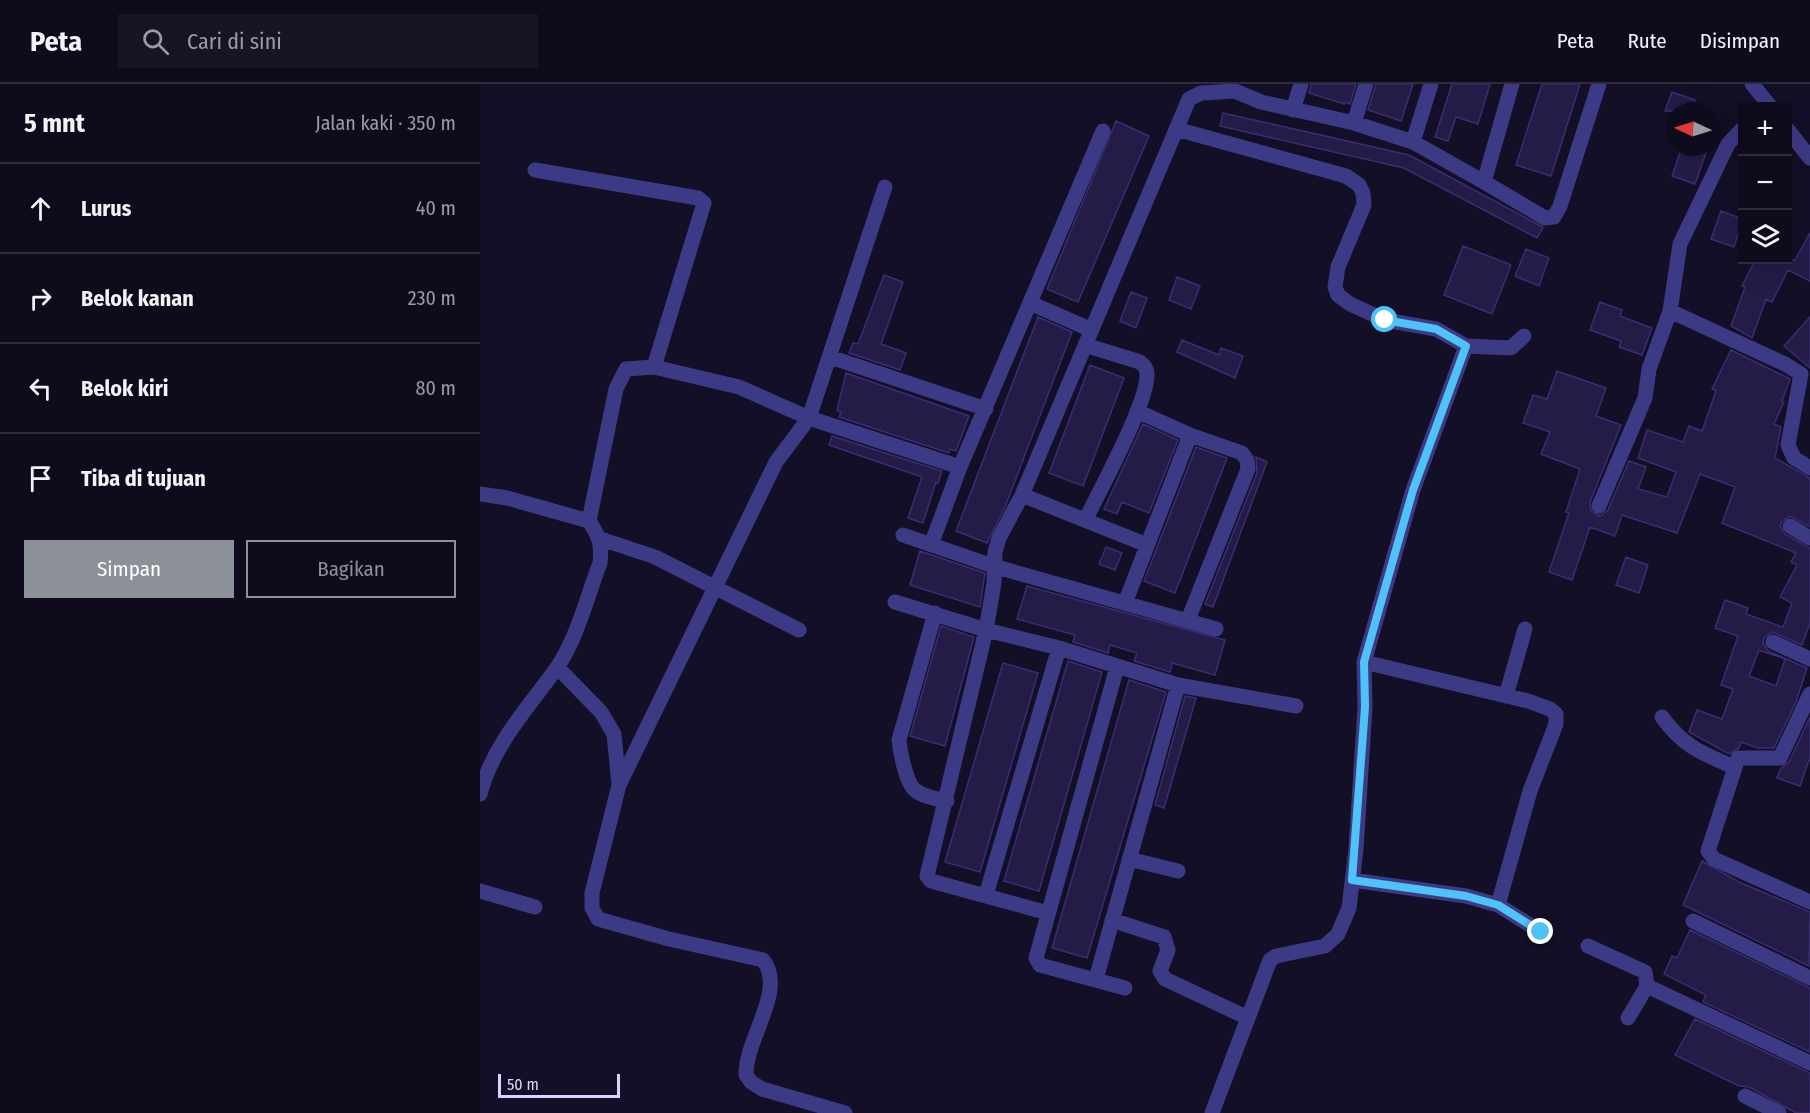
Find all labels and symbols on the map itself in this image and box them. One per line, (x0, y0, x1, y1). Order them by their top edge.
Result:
north arrow (1666, 102, 1720, 156)
route start (1371, 306, 1397, 332)
route end (1527, 918, 1553, 944)
scale bar (498, 1071, 620, 1098)

